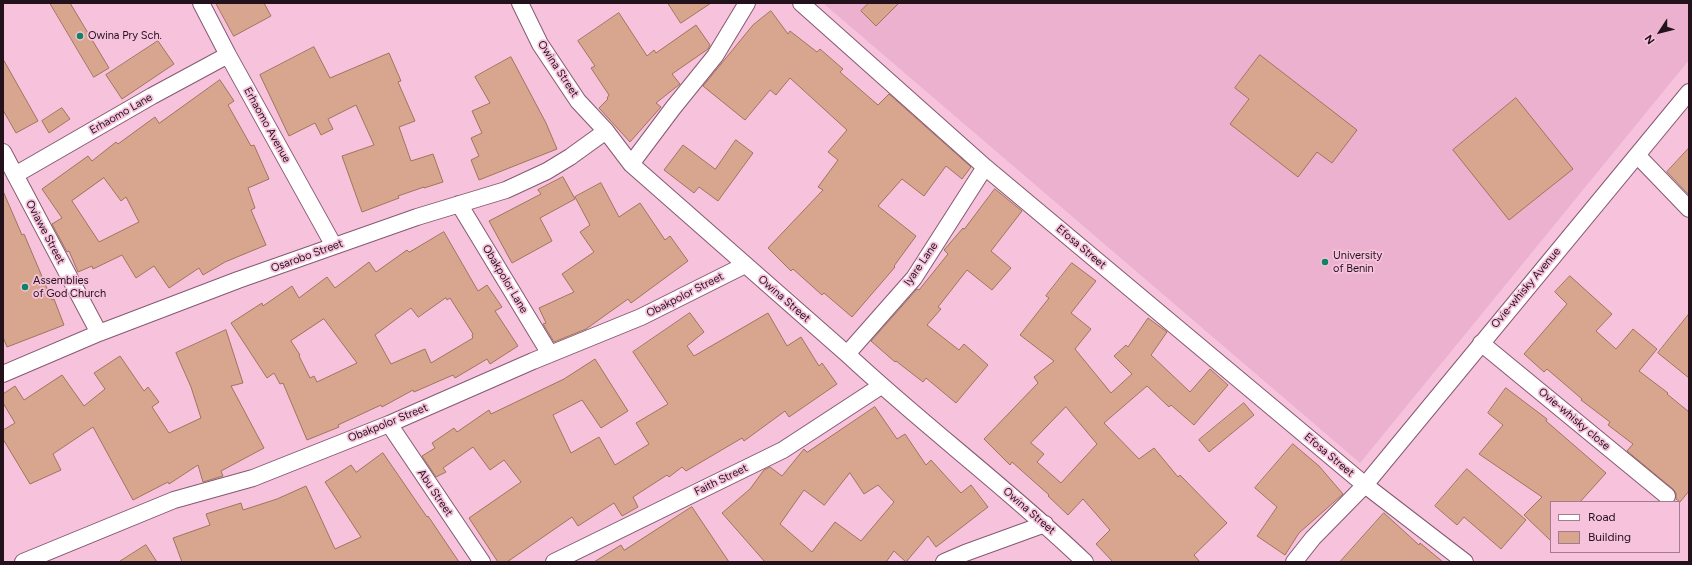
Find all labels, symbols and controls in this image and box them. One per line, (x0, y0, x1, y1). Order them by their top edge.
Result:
north arrow (1640, 12, 1680, 52)
place label: Owina Pry Sch. (88, 29, 162, 43)
marker: Owina Pry Sch. (75, 31, 85, 41)
text: N (1642, 32, 1658, 47)
street label: Owina Street (535, 38, 581, 100)
street label: Erhaomo Avenue (241, 85, 293, 165)
street label: Erhaomo Lane (87, 91, 155, 137)
street label: Oviawe Street (23, 198, 67, 266)
street label: Efosa Street (1053, 222, 1109, 272)
street label: Osarobo Street (269, 237, 345, 275)
street label: Iyare Lane (901, 240, 941, 288)
street label: Obakpolor Lane (479, 242, 531, 316)
street label: Ovie-whisky Avenue (1489, 245, 1563, 331)
place label: University of Benin (1333, 249, 1382, 275)
marker: University of Benin (1320, 257, 1330, 267)
street label: Obakpolor Street (644, 270, 726, 320)
street label: Owina Street (755, 273, 813, 325)
place label: Assemblies of God Church (33, 274, 106, 300)
marker: Assemblies of God Church (20, 282, 30, 292)
street label: Ovie-whisky close (1535, 385, 1613, 453)
street label: Obakpolor Street (346, 401, 430, 445)
street label: Efosa Street (1301, 430, 1357, 480)
street label: Faith Street (692, 461, 750, 499)
street label: Abu Street (415, 467, 455, 519)
street label: Owina Street (1000, 485, 1058, 537)
legend (1550, 501, 1680, 553)
text: Road (1588, 510, 1616, 524)
text: Building (1588, 530, 1631, 544)

